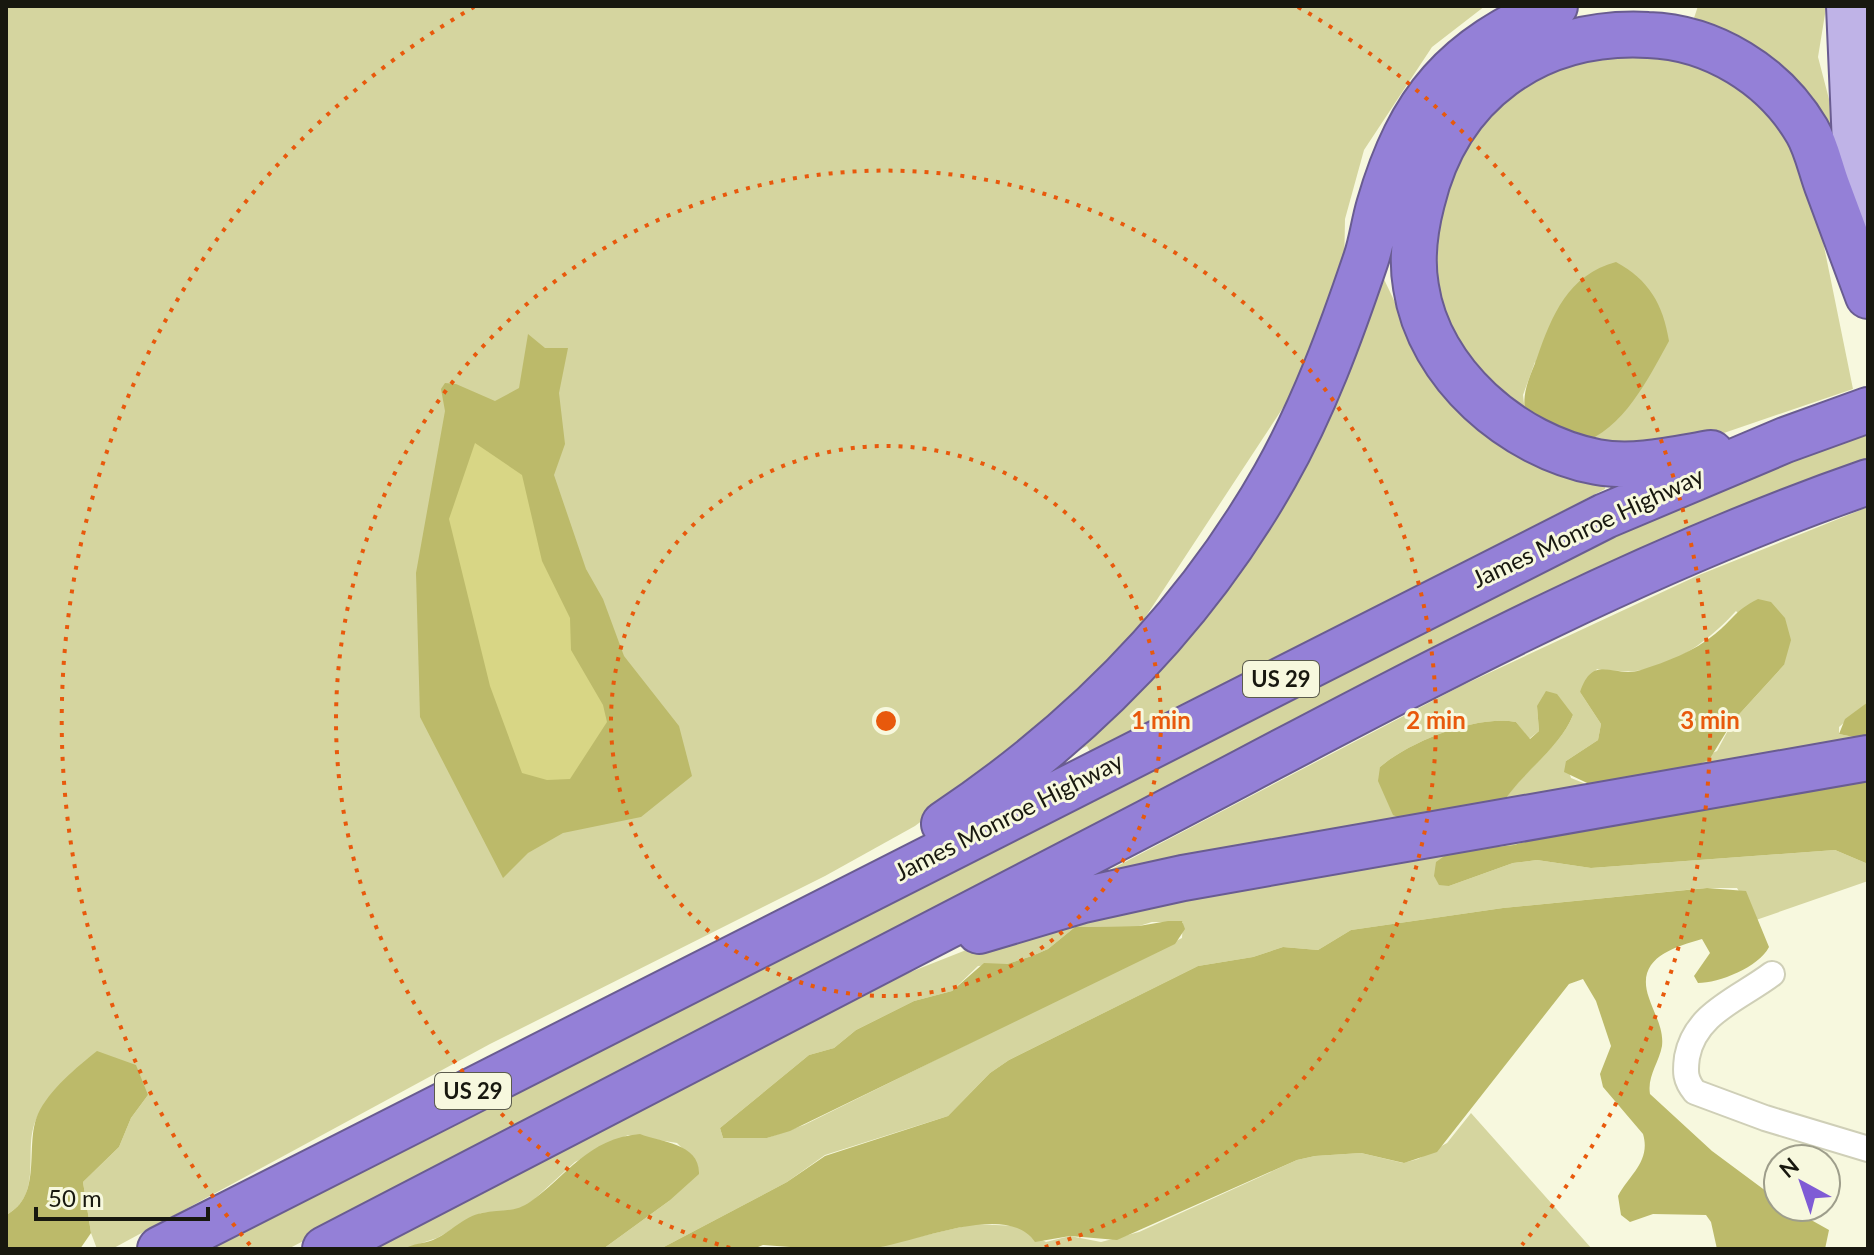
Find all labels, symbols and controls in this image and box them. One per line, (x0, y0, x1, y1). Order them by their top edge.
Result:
street label: James Monroe Highway (1467, 460, 1709, 593)
road number: US 29 (1243, 661, 1319, 697)
text: 1 min (1131, 705, 1191, 734)
text: 2 min (1406, 705, 1466, 734)
text: 3 min (1680, 705, 1740, 734)
centre of rings (872, 707, 900, 735)
street label: James Monroe Highway (889, 745, 1128, 886)
road number: US 29 (435, 1073, 511, 1109)
north arrow (1762, 1143, 1842, 1223)
text: N (1774, 1152, 1804, 1183)
scale bar (36, 1171, 208, 1221)
text: 50 m (48, 1183, 102, 1212)

